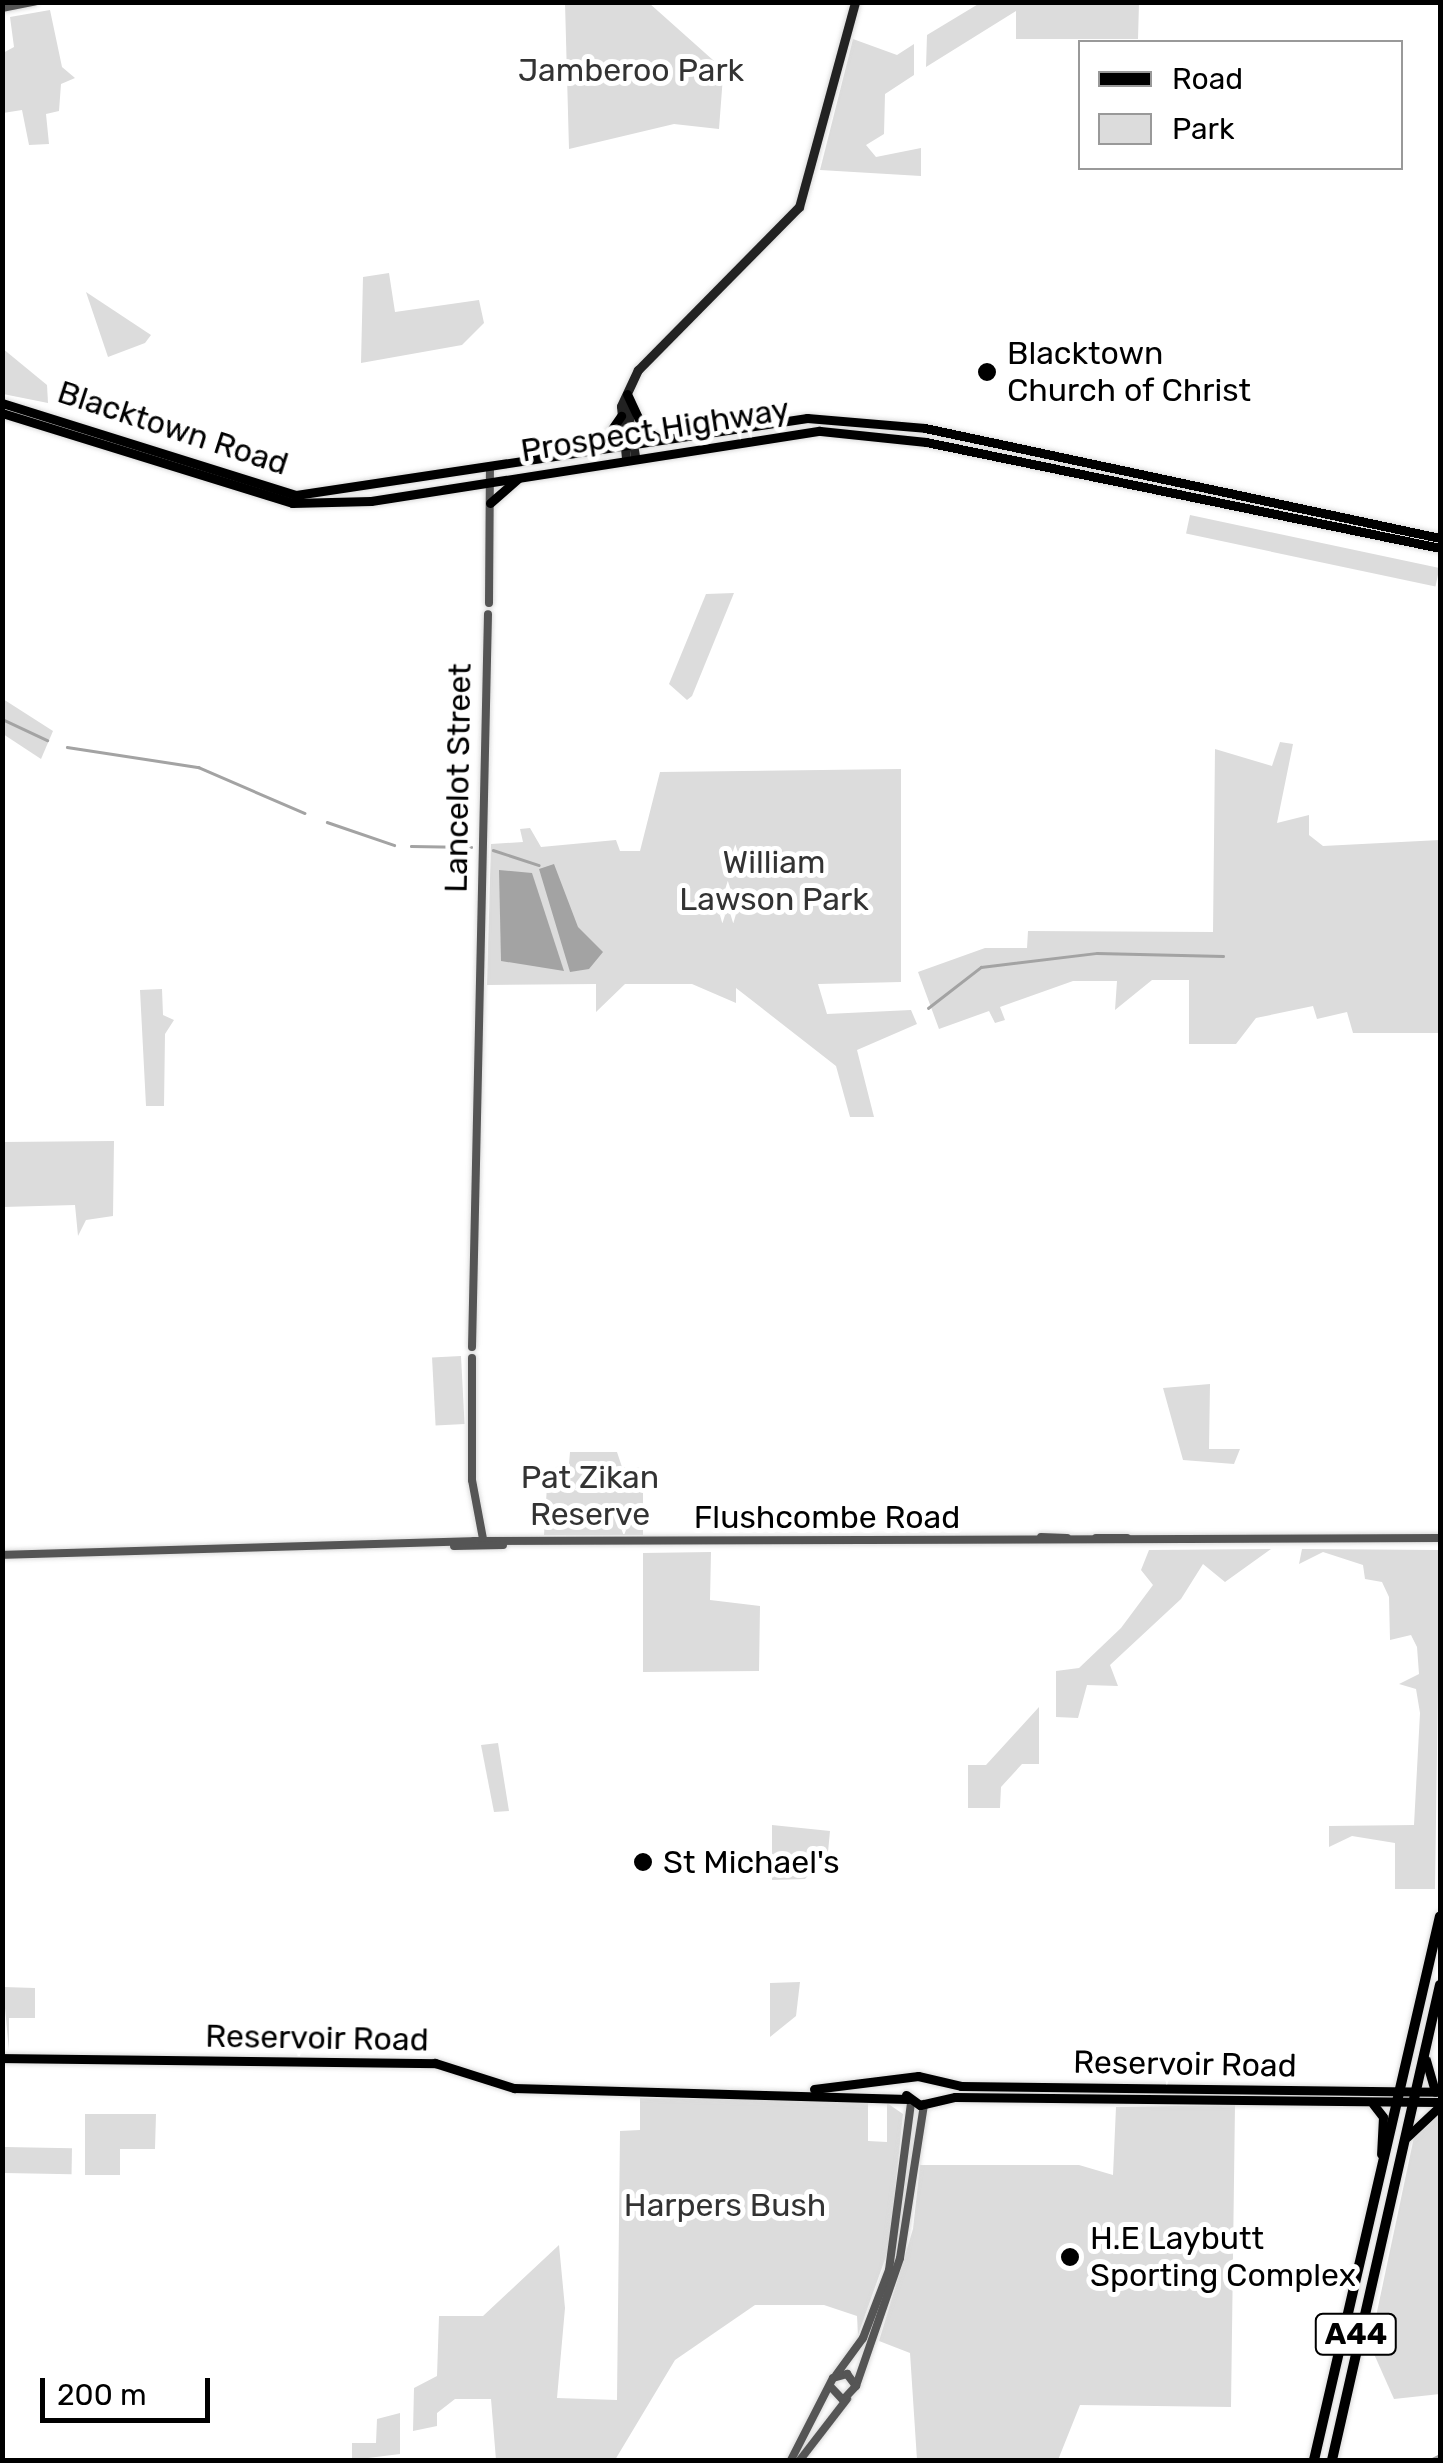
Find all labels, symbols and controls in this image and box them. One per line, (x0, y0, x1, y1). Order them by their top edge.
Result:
legend (1078, 40, 1403, 170)
park label: Jamberoo Park (518, 51, 744, 89)
text: Road (1172, 61, 1243, 97)
text: Park (1172, 111, 1234, 147)
place label: Blacktown Church of Christ (1007, 335, 1252, 410)
marker: Blacktown Church of Christ (976, 361, 998, 383)
street label: Blacktown Road (53, 373, 293, 483)
street label: Prospect Highway (518, 390, 792, 470)
street label: Lancelot Street (437, 663, 479, 893)
park label: William Lawson Park (679, 844, 869, 919)
park label: Pat Zikan Reserve (521, 1459, 659, 1534)
street label: Flushcombe Road (694, 1498, 960, 1536)
place label: St Michael's (663, 1843, 840, 1881)
marker: St Michael's (632, 1851, 654, 1873)
street label: Reservoir Road (205, 2017, 429, 2059)
street label: Reservoir Road (1073, 2043, 1297, 2085)
park label: Harpers Bush (624, 2186, 826, 2224)
place label: H.E Laybutt Sporting Complex (1090, 2220, 1356, 2295)
marker: H.E Laybutt Sporting Complex (1059, 2246, 1081, 2268)
road number: A44 (1314, 2309, 1398, 2359)
scale bar (45, 2358, 215, 2420)
text: 200 m (57, 2377, 147, 2413)

